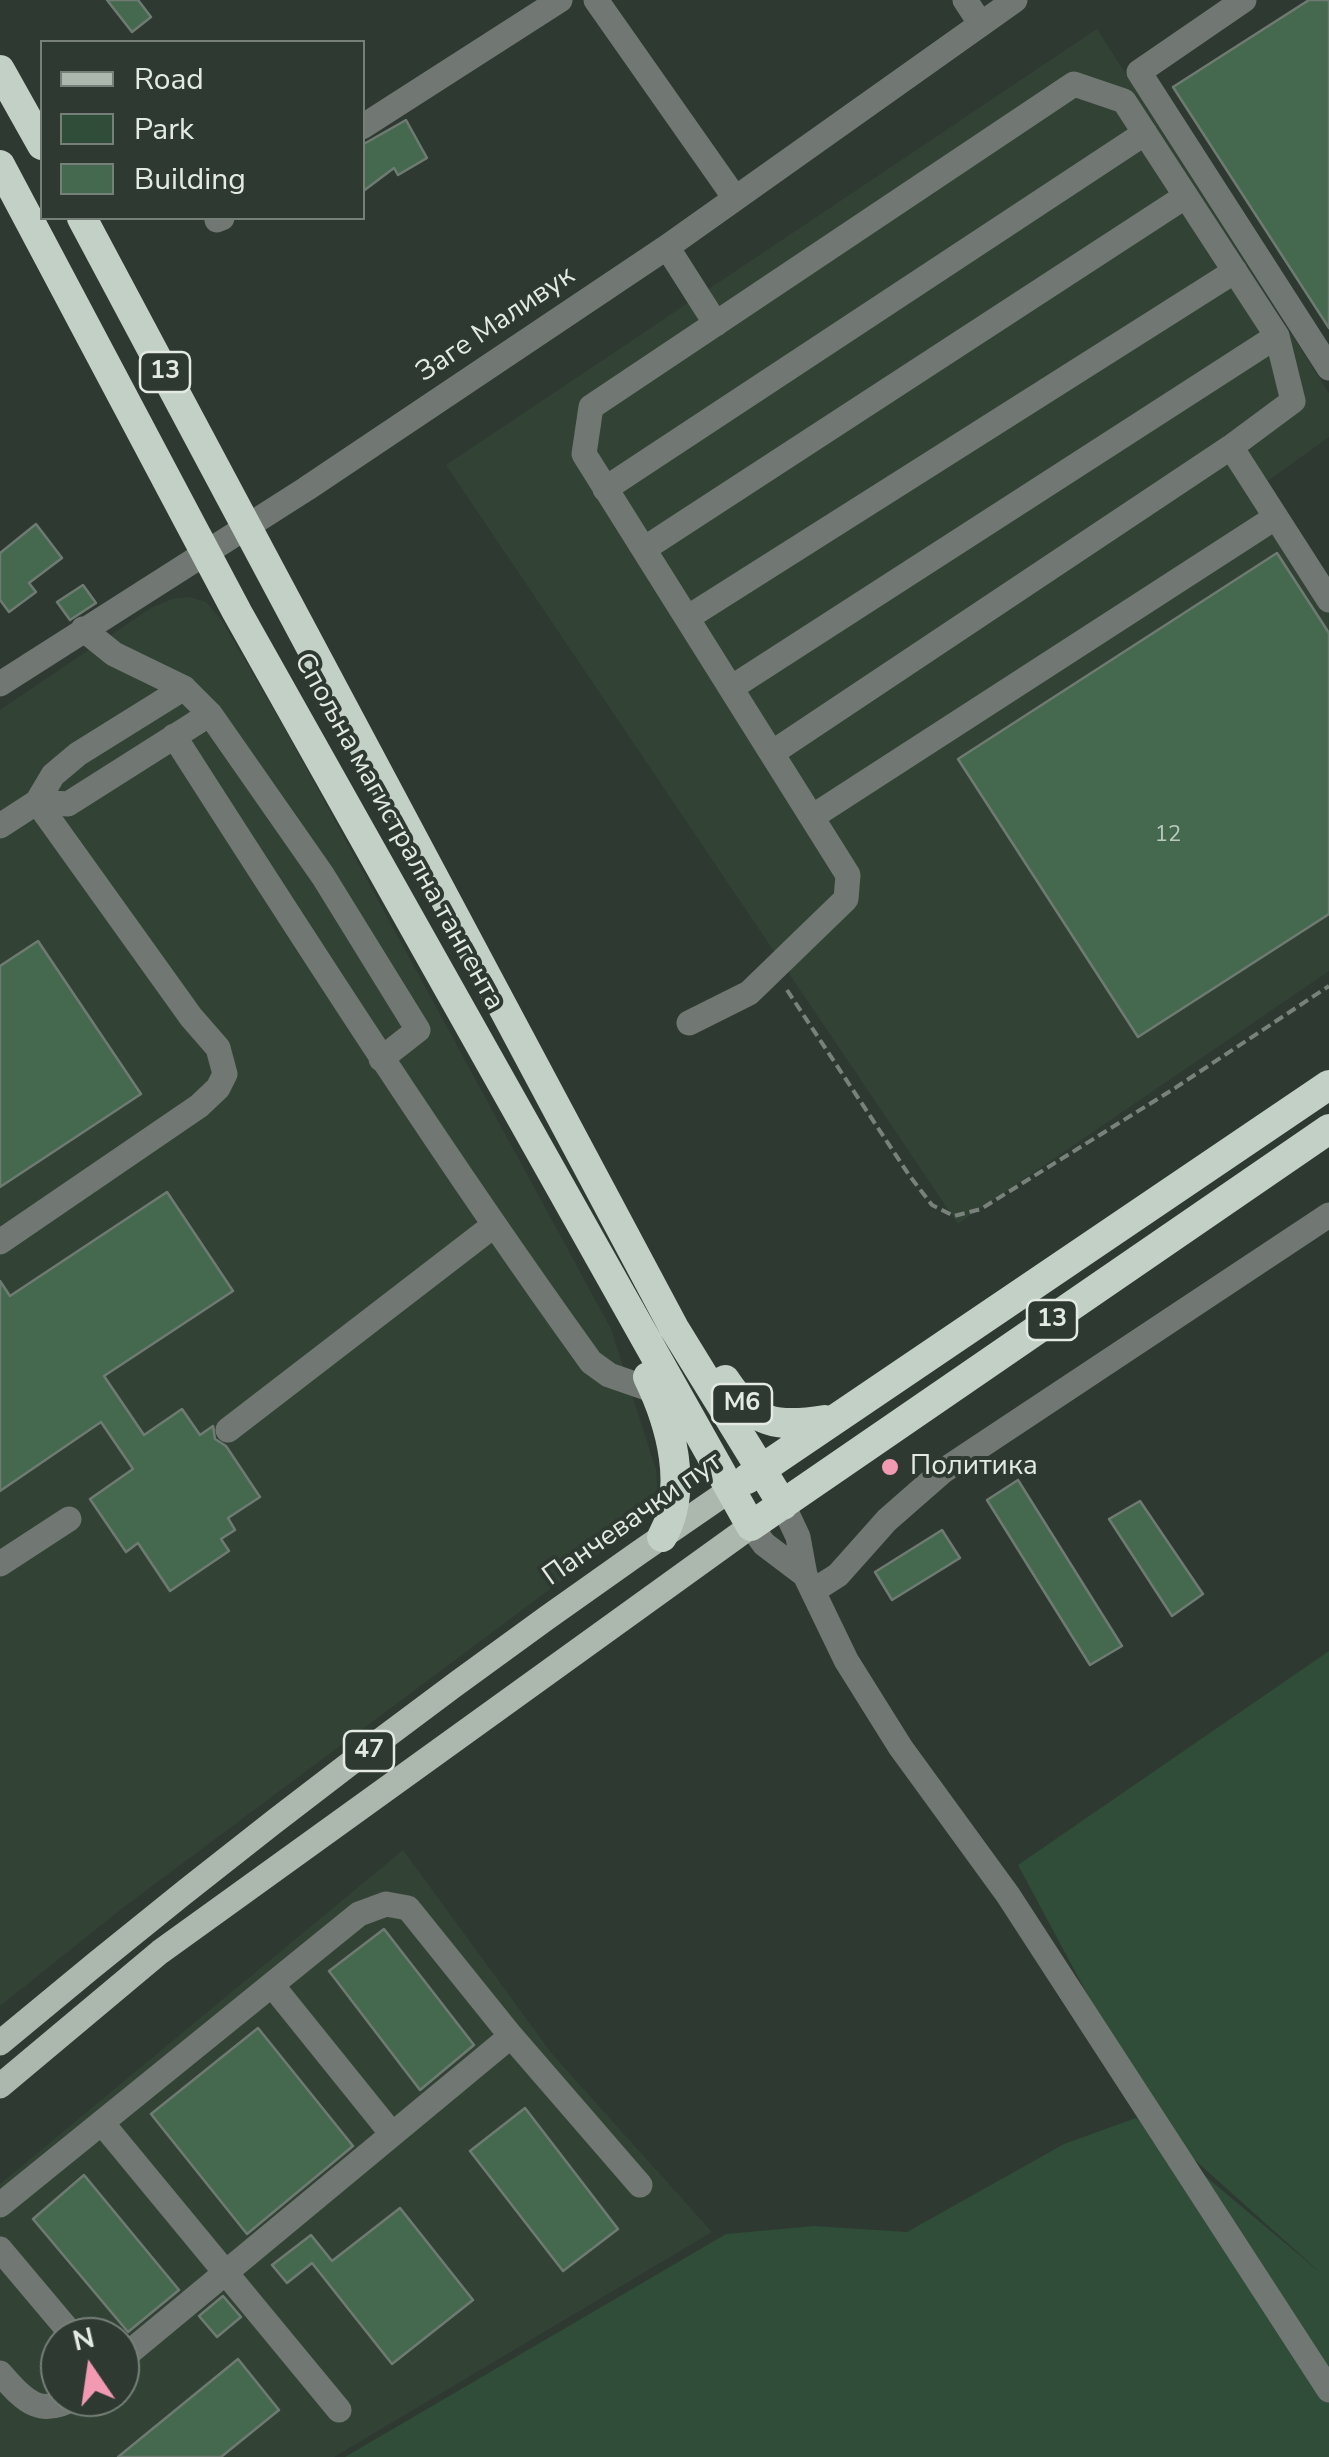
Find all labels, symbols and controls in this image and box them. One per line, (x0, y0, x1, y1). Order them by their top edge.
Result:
legend (40, 40, 365, 220)
text: Road (134, 59, 204, 100)
text: Park (134, 109, 194, 150)
text: Building (134, 159, 246, 200)
street label: Заге Маливук (410, 260, 582, 390)
road number: 13 (140, 352, 190, 392)
street label: Спољна магистрална тангента (286, 647, 510, 1017)
house number: 12 (1155, 823, 1181, 849)
road number: 13 (1027, 1300, 1077, 1340)
road number: M6 (712, 1384, 772, 1424)
street label: Панчевачки пут (537, 1446, 729, 1594)
place label: Политика (910, 1450, 1038, 1484)
marker: Политика (879, 1456, 901, 1478)
road number: 47 (344, 1731, 394, 1771)
north arrow (40, 2317, 140, 2417)
text: N (69, 2319, 98, 2361)

